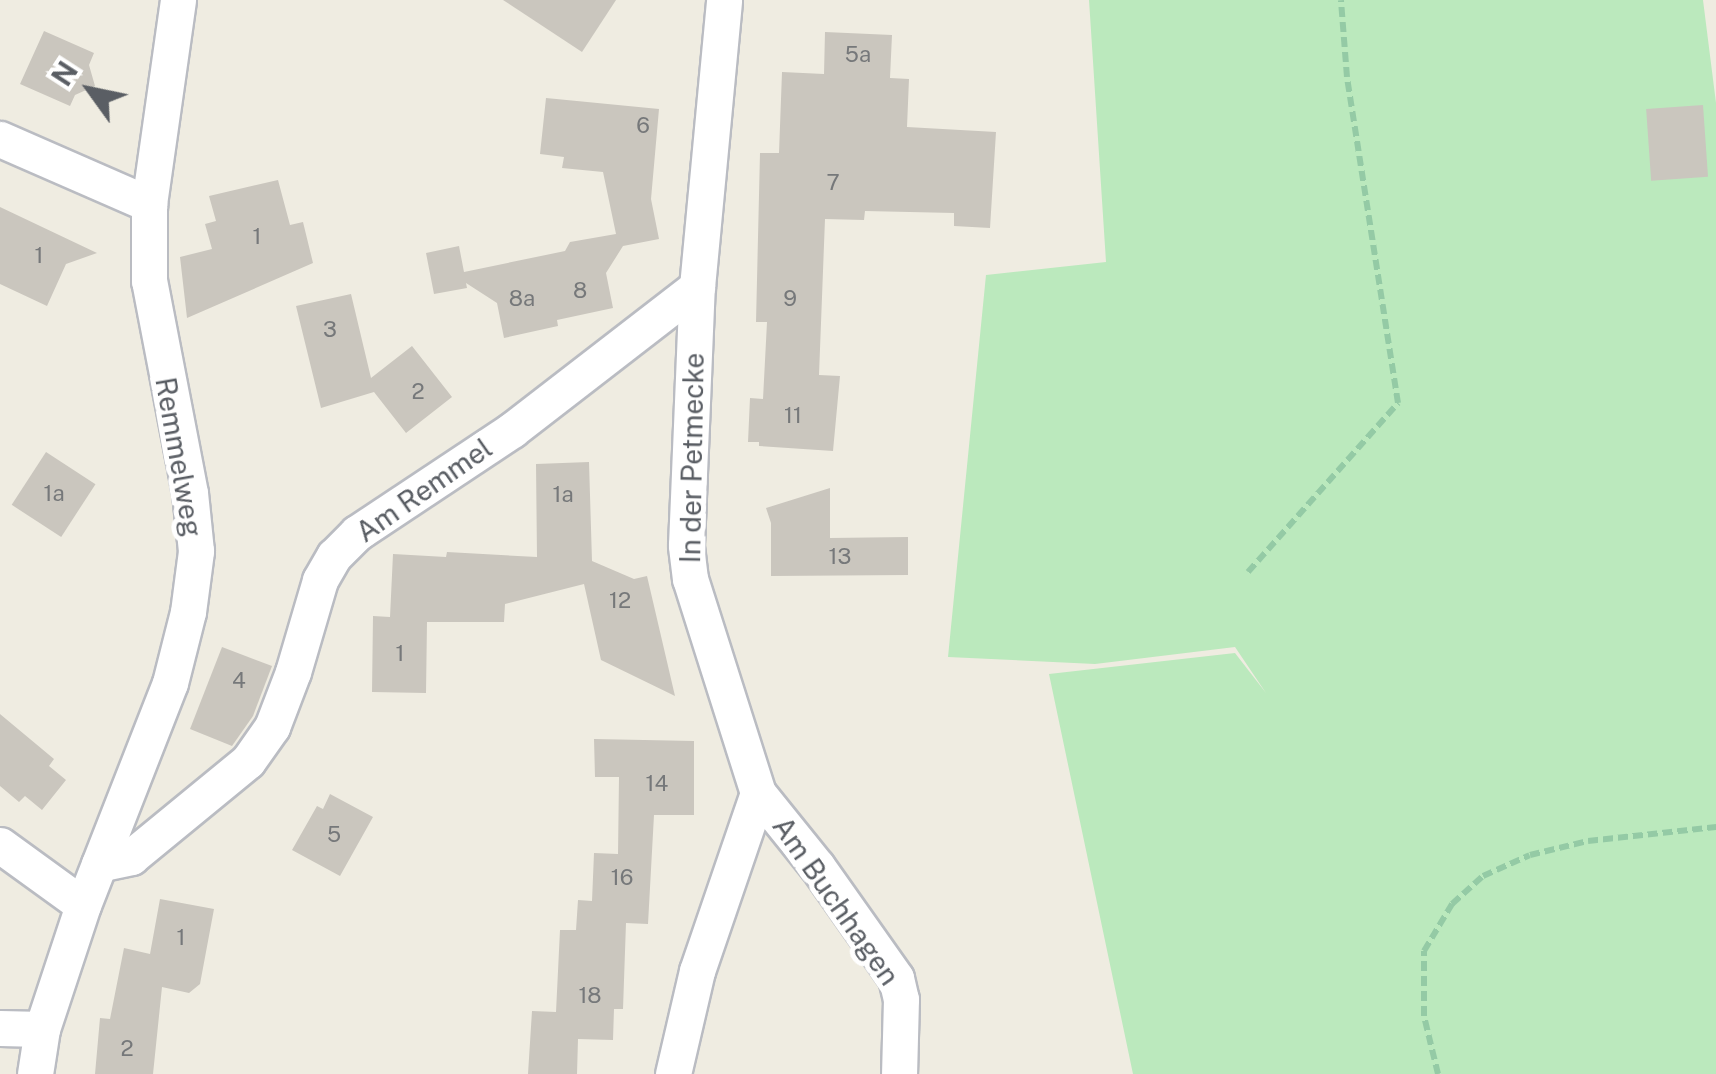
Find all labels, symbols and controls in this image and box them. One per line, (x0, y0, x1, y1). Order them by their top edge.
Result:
north arrow (40, 40, 140, 140)
house number: 5a (845, 42, 871, 68)
text: N (45, 55, 84, 92)
house number: 6 (636, 113, 650, 139)
house number: 7 (826, 170, 840, 196)
house number: 1 (253, 224, 261, 250)
house number: 1 (35, 243, 43, 269)
house number: 8 (573, 278, 587, 304)
house number: 8a (509, 286, 535, 312)
house number: 9 (783, 286, 797, 312)
house number: 3 (323, 317, 337, 343)
street label: In der Petmecke (673, 352, 711, 564)
street label: Remmelweg (148, 375, 210, 539)
house number: 2 (411, 379, 425, 405)
house number: 11 (784, 403, 802, 429)
street label: Am Remmel (350, 431, 498, 549)
house number: 1a (43, 481, 65, 507)
house number: 1a (552, 482, 574, 508)
house number: 13 (829, 544, 851, 570)
house number: 12 (609, 588, 631, 614)
house number: 1 (396, 641, 404, 667)
house number: 4 (232, 668, 246, 694)
house number: 14 (646, 771, 668, 797)
street label: Am Buchhagen (766, 810, 906, 992)
house number: 5 (327, 822, 341, 848)
house number: 16 (611, 865, 633, 891)
house number: 1 (177, 925, 185, 951)
house number: 18 (578, 983, 602, 1009)
house number: 2 (120, 1036, 134, 1062)

